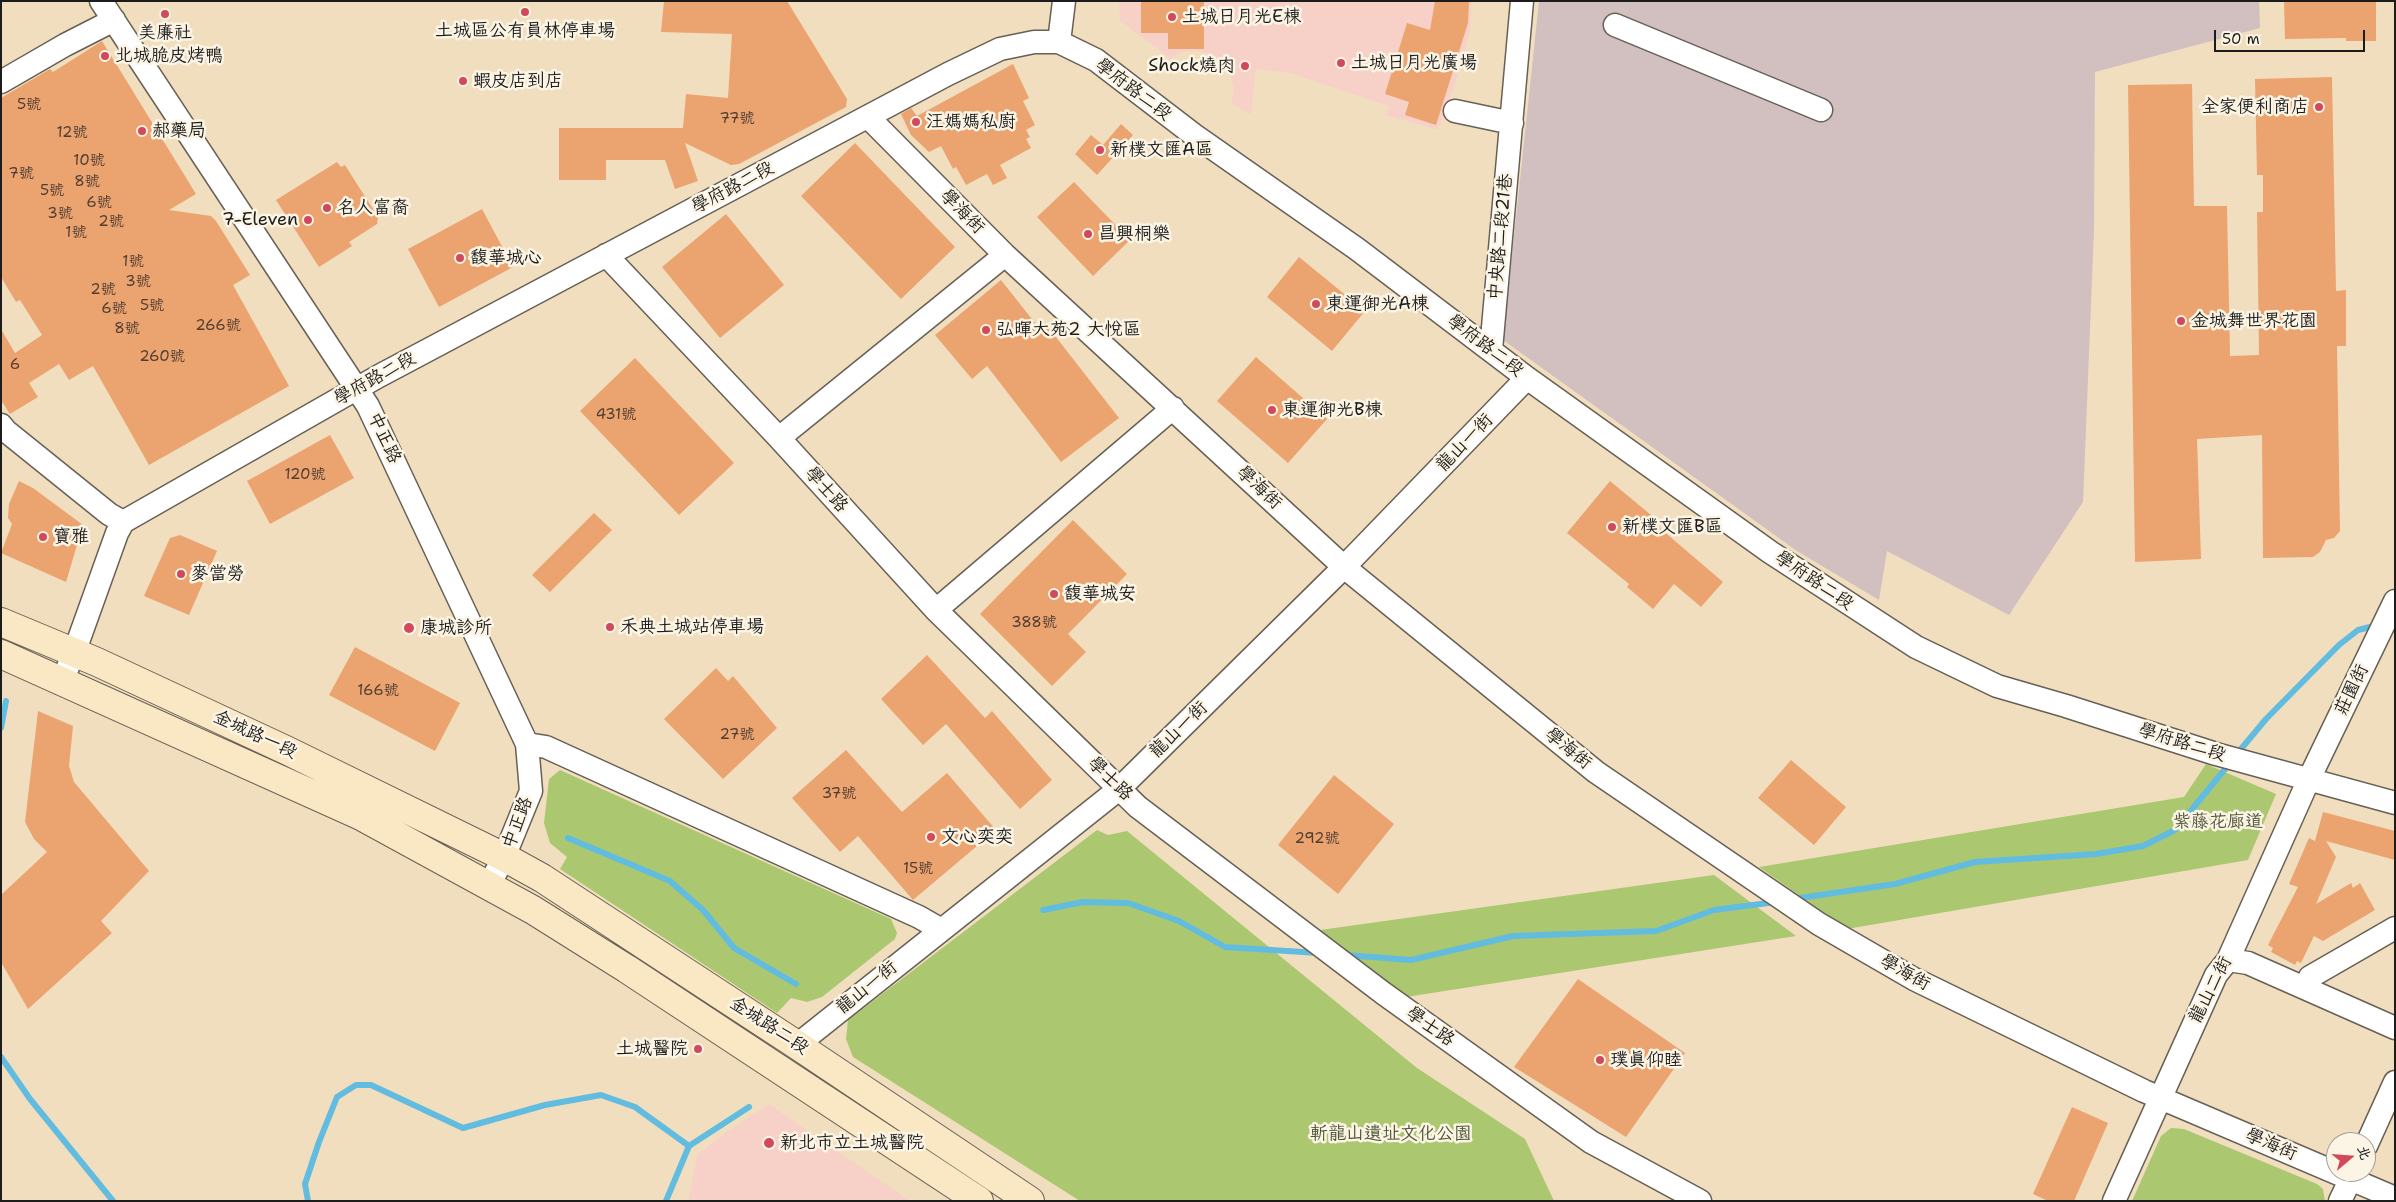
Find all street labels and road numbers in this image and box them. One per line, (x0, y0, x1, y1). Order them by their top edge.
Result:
street label: 學府路二段 (1091, 54, 1175, 126)
street label: 學府路二段 (688, 157, 778, 219)
street label: 中央路二段21巷 (1485, 173, 1517, 301)
street label: 學海街 (935, 185, 989, 239)
street label: 學府路二段 (1443, 310, 1527, 382)
street label: 學府路二段 (330, 348, 420, 410)
street label: 中正路 (363, 409, 405, 467)
street label: 龍山一街 (1432, 410, 1498, 476)
street label: 學海街 (1232, 462, 1286, 514)
street label: 學士路 (800, 463, 852, 517)
street label: 學府路二段 (1771, 547, 1857, 615)
street label: 莊園街 (2330, 661, 2374, 719)
street label: 龍山一街 (1146, 697, 1212, 763)
street label: 金城路一段 (210, 706, 300, 764)
street label: 學府路二段 (2136, 720, 2228, 766)
street label: 學海街 (1540, 724, 1596, 774)
street label: 學士路 (1083, 752, 1137, 806)
street label: 中正路 (498, 794, 538, 852)
street label: 學海街 (1876, 950, 1934, 996)
street label: 龍山二街 (2185, 953, 2237, 1027)
street label: 龍山一街 (832, 957, 902, 1019)
street label: 金城路二段 (725, 992, 813, 1060)
street label: 學士路 (1402, 1003, 1458, 1051)
street label: 學海街 (2242, 1125, 2300, 1165)

